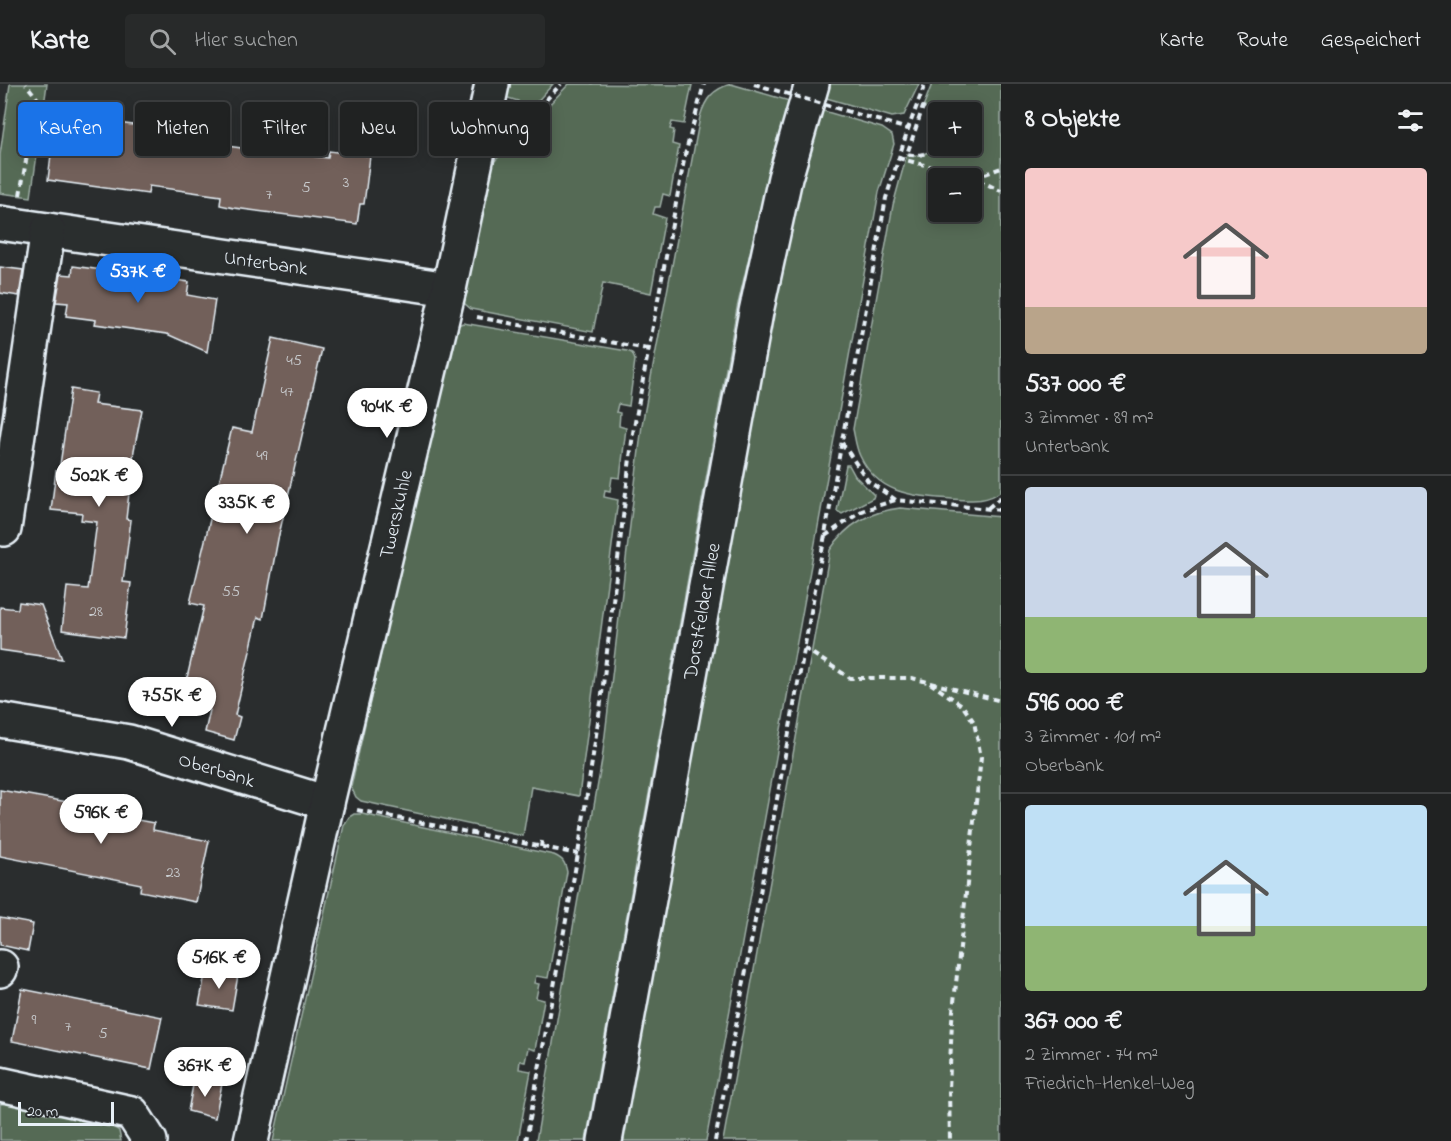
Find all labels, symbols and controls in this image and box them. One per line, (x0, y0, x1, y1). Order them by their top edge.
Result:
search box (125, 14, 545, 68)
text: Karte (30, 21, 89, 62)
icon: search (146, 25, 179, 58)
text: Hier suchen (194, 25, 298, 57)
text: Karte (1159, 26, 1204, 56)
text: Route (1237, 26, 1288, 56)
text: Gespeichert (1321, 26, 1421, 56)
text: 8 Objekte (1025, 101, 1120, 139)
chip: Kaufen (18, 102, 123, 156)
chip: Mieten (135, 102, 230, 156)
chip: Filter (242, 102, 328, 156)
chip: Neu (340, 102, 417, 156)
chip: Wohnung (429, 102, 550, 156)
map controls (928, 102, 982, 222)
button: + (928, 102, 982, 156)
icon: filters (1394, 104, 1427, 137)
button: − (928, 168, 982, 222)
house number: 3 (343, 171, 349, 195)
house number: 5 (301, 176, 311, 200)
house number: 7 (266, 183, 273, 207)
icon: home (1172, 207, 1280, 315)
street label: Unterbank (222, 244, 310, 285)
pin: 537K € (89, 253, 187, 304)
text: 537K € (110, 258, 166, 287)
house number: 45 (286, 349, 302, 373)
text: 537 000 € (1025, 366, 1126, 404)
house number: 47 (280, 380, 294, 404)
pin: 904K € (338, 388, 436, 439)
text: 904K € (361, 393, 413, 422)
text: 3 Zimmer · 89 m² (1025, 404, 1154, 433)
text: Unterbank (1025, 433, 1109, 462)
house number: 49 (256, 444, 268, 468)
pin: 502K € (50, 457, 148, 508)
text: 502K € (70, 462, 128, 491)
street label: Twerskuhle (373, 467, 422, 562)
pin: 335K € (198, 484, 296, 535)
text: 335K € (219, 489, 275, 518)
icon: home (1172, 526, 1280, 634)
street label: Dorstfelder Allee (677, 541, 730, 683)
house number: 55 (222, 580, 240, 604)
house number: 28 (89, 600, 103, 624)
pin: 755K € (123, 677, 221, 728)
text: 755K € (142, 682, 202, 711)
text: 596 000 € (1025, 685, 1124, 723)
text: 3 Zimmer · 101 m² (1025, 723, 1162, 752)
street label: Oberbank (174, 746, 258, 797)
text: Oberbank (1025, 752, 1104, 781)
pin: 596K € (52, 794, 150, 845)
text: 596K € (74, 799, 128, 828)
icon: home (1172, 844, 1280, 952)
house number: 23 (166, 861, 180, 885)
pin: 516K € (170, 939, 268, 990)
text: 516K € (191, 944, 247, 973)
text: 367 000 € (1025, 1003, 1123, 1041)
house number: 9 (32, 1008, 37, 1032)
house number: 7 (65, 1015, 72, 1039)
house number: 5 (98, 1022, 108, 1046)
text: 2 Zimmer · 74 m² (1025, 1041, 1158, 1070)
pin: 367K € (156, 1047, 254, 1098)
text: 367K € (178, 1052, 232, 1081)
text: Friedrich-Henkel-Weg (1025, 1070, 1195, 1099)
scale bar (18, 1099, 114, 1126)
text: 20 m (27, 1100, 58, 1124)

